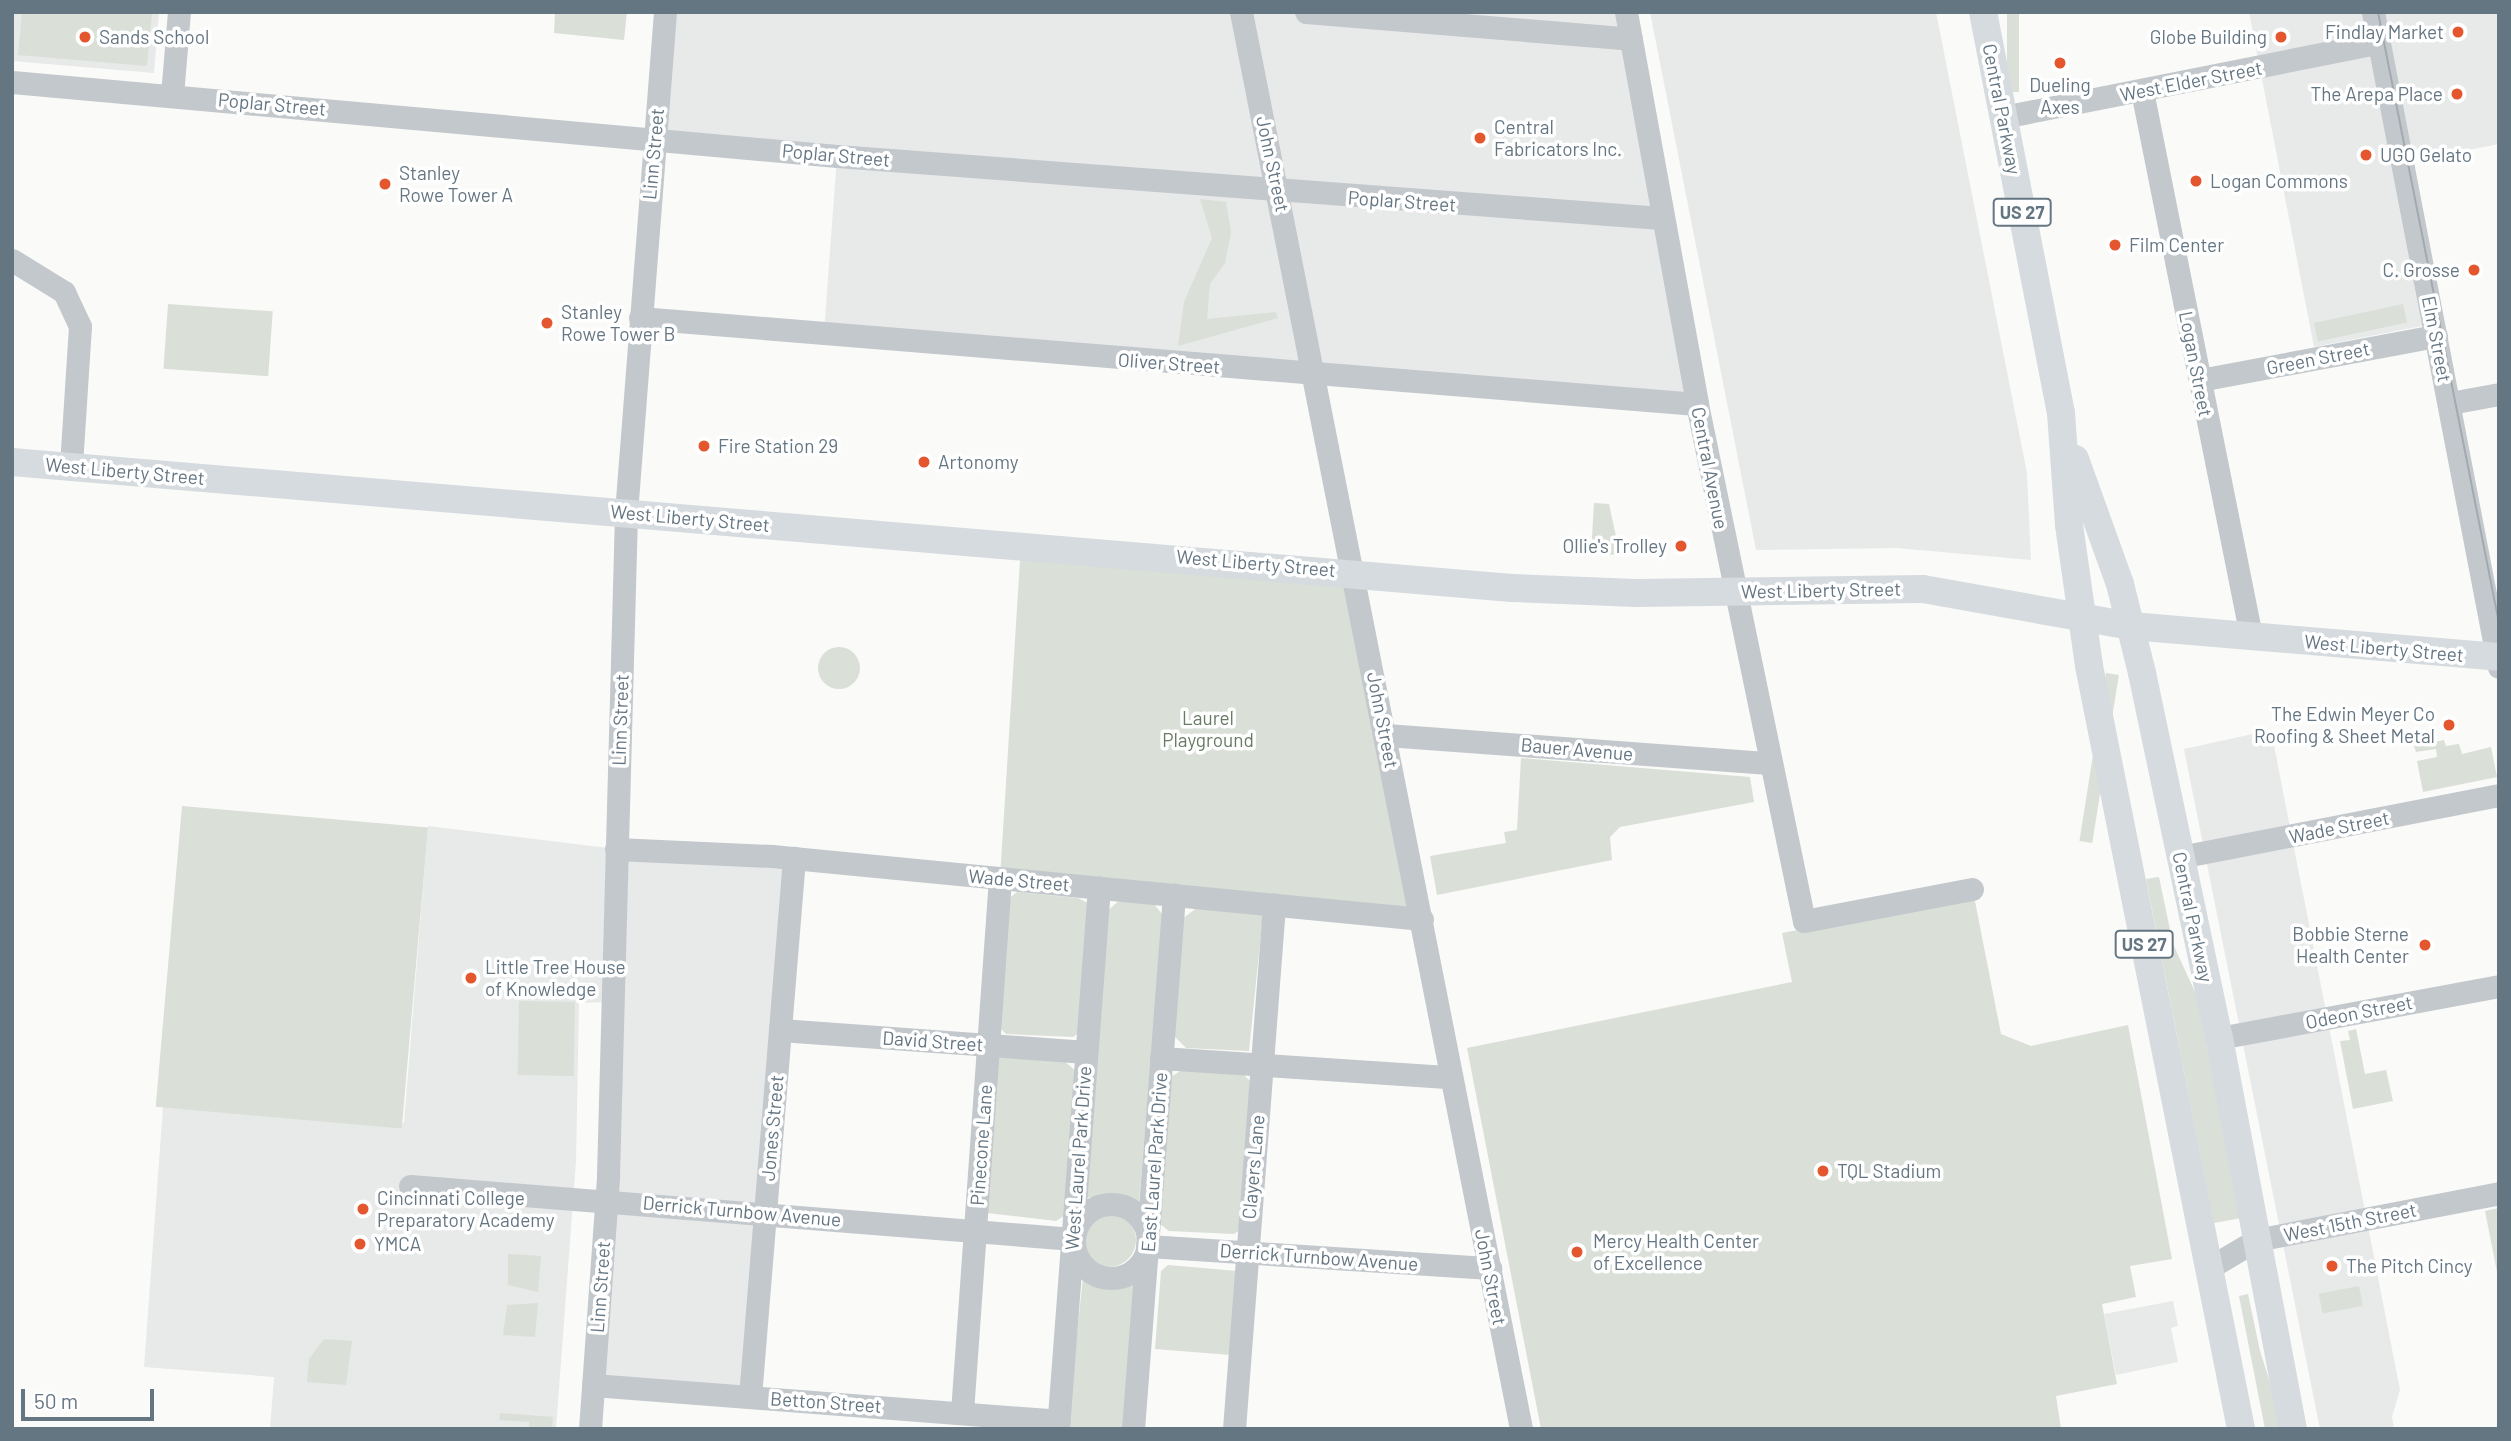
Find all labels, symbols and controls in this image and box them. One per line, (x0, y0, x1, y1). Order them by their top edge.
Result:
place label: Findlay Market (2325, 21, 2444, 43)
marker: Findlay Market (2450, 24, 2466, 40)
place label: Sands School (99, 26, 209, 48)
place label: Globe Building (2150, 26, 2267, 48)
marker: Sands School (77, 29, 93, 45)
marker: Globe Building (2273, 29, 2289, 45)
street label: Central Parkway (1978, 42, 2026, 176)
marker: Dueling Axes (2052, 55, 2068, 71)
street label: West Elder Street (2118, 56, 2264, 106)
place label: Dueling Axes (2029, 74, 2091, 118)
place label: The Arepa Place (2310, 83, 2443, 105)
marker: The Arepa Place (2449, 86, 2465, 102)
street label: Poplar Street (217, 88, 327, 120)
street label: Linn Street (638, 107, 668, 201)
street label: John Street (1252, 114, 1294, 214)
place label: Central Fabricators Inc. (1494, 116, 1622, 160)
marker: Central Fabricators Inc. (1472, 130, 1488, 146)
street label: Poplar Street (781, 139, 891, 171)
place label: UGO Gelato (2380, 144, 2472, 166)
marker: UGO Gelato (2358, 147, 2374, 163)
place label: Stanley Rowe Tower A (399, 162, 513, 206)
place label: Logan Commons (2210, 170, 2348, 192)
marker: Logan Commons (2188, 173, 2204, 189)
marker: Stanley Rowe Tower A (377, 176, 393, 192)
street label: Poplar Street (1347, 186, 1457, 216)
road number: US 27 (1992, 197, 2052, 226)
place label: Film Center (2129, 234, 2224, 256)
marker: Film Center (2107, 237, 2123, 253)
place label: C. Grosse (2383, 259, 2460, 281)
marker: C. Grosse (2466, 262, 2482, 278)
street label: Elm Street (2417, 294, 2457, 384)
place label: Stanley Rowe Tower B (561, 301, 675, 345)
street label: Logan Street (2175, 309, 2217, 419)
marker: Stanley Rowe Tower B (539, 315, 555, 331)
street label: Green Street (2264, 337, 2372, 379)
street label: Oliver Street (1117, 348, 1221, 378)
street label: Central Avenue (1687, 405, 1733, 531)
place label: Fire Station 29 (718, 435, 838, 457)
marker: Fire Station 29 (696, 438, 712, 454)
place label: Artonomy (938, 451, 1018, 473)
street label: West Liberty Street (44, 453, 206, 489)
marker: Artonomy (916, 454, 932, 470)
street label: West Liberty Street (609, 500, 771, 536)
place label: Ollie's Trolley (1563, 535, 1667, 557)
marker: Ollie's Trolley (1673, 538, 1689, 554)
street label: West Liberty Street (1175, 545, 1337, 581)
street label: West Liberty Street (1741, 577, 1901, 603)
street label: West Liberty Street (2303, 630, 2465, 666)
street label: John Street (1363, 670, 1403, 770)
street label: Linn Street (607, 674, 633, 766)
place label: The Edwin Meyer Co Roofing & Sheet Metal (2254, 703, 2435, 747)
park label: Laurel Playground (1162, 707, 1254, 751)
marker: The Edwin Meyer Co Roofing & Sheet Metal (2441, 717, 2457, 733)
street label: Bauer Avenue (1520, 733, 1634, 765)
street label: Wade Street (2287, 806, 2391, 848)
street label: Central Parkway (2168, 850, 2218, 984)
street label: Wade Street (967, 864, 1071, 896)
place label: Bobbie Sterne Health Center (2292, 923, 2409, 967)
road number: US 27 (2114, 930, 2174, 959)
marker: Bobbie Sterne Health Center (2415, 935, 2435, 955)
place label: Little Tree House of Knowledge (485, 956, 626, 1000)
marker: Little Tree House of Knowledge (463, 970, 479, 986)
street label: Odeon Street (2304, 990, 2414, 1034)
street label: David Street (882, 1026, 984, 1056)
street label: West Laurel Park Drive (1060, 1065, 1096, 1251)
street label: East Laurel Park Drive (1136, 1071, 1172, 1253)
street label: Jones Street (756, 1074, 788, 1182)
street label: Pinecone Lane (965, 1084, 997, 1206)
street label: Clayers Lane (1237, 1114, 1269, 1220)
place label: TQL Stadium (1837, 1160, 1941, 1182)
marker: TQL Stadium (1815, 1163, 1831, 1179)
place label: Cincinnati College Preparatory Academy (377, 1187, 555, 1231)
street label: Derrick Turnbow Avenue (642, 1191, 842, 1231)
street label: West 15th Street (2282, 1198, 2418, 1246)
marker: Cincinnati College Preparatory Academy (355, 1201, 371, 1217)
street label: John Street (1471, 1227, 1511, 1327)
place label: Mercy Health Center of Excellence (1593, 1230, 1759, 1274)
place label: YMCA (374, 1233, 421, 1255)
marker: YMCA (352, 1236, 368, 1252)
street label: Derrick Turnbow Avenue (1219, 1239, 1419, 1275)
street label: Linn Street (585, 1240, 615, 1334)
marker: Mercy Health Center of Excellence (1567, 1242, 1587, 1262)
place label: The Pitch Cincy (2346, 1255, 2473, 1277)
marker: The Pitch Cincy (2324, 1258, 2340, 1274)
scale bar (24, 1374, 158, 1418)
street label: Betton Street (769, 1387, 883, 1417)
text: 50 m (34, 1388, 78, 1413)

